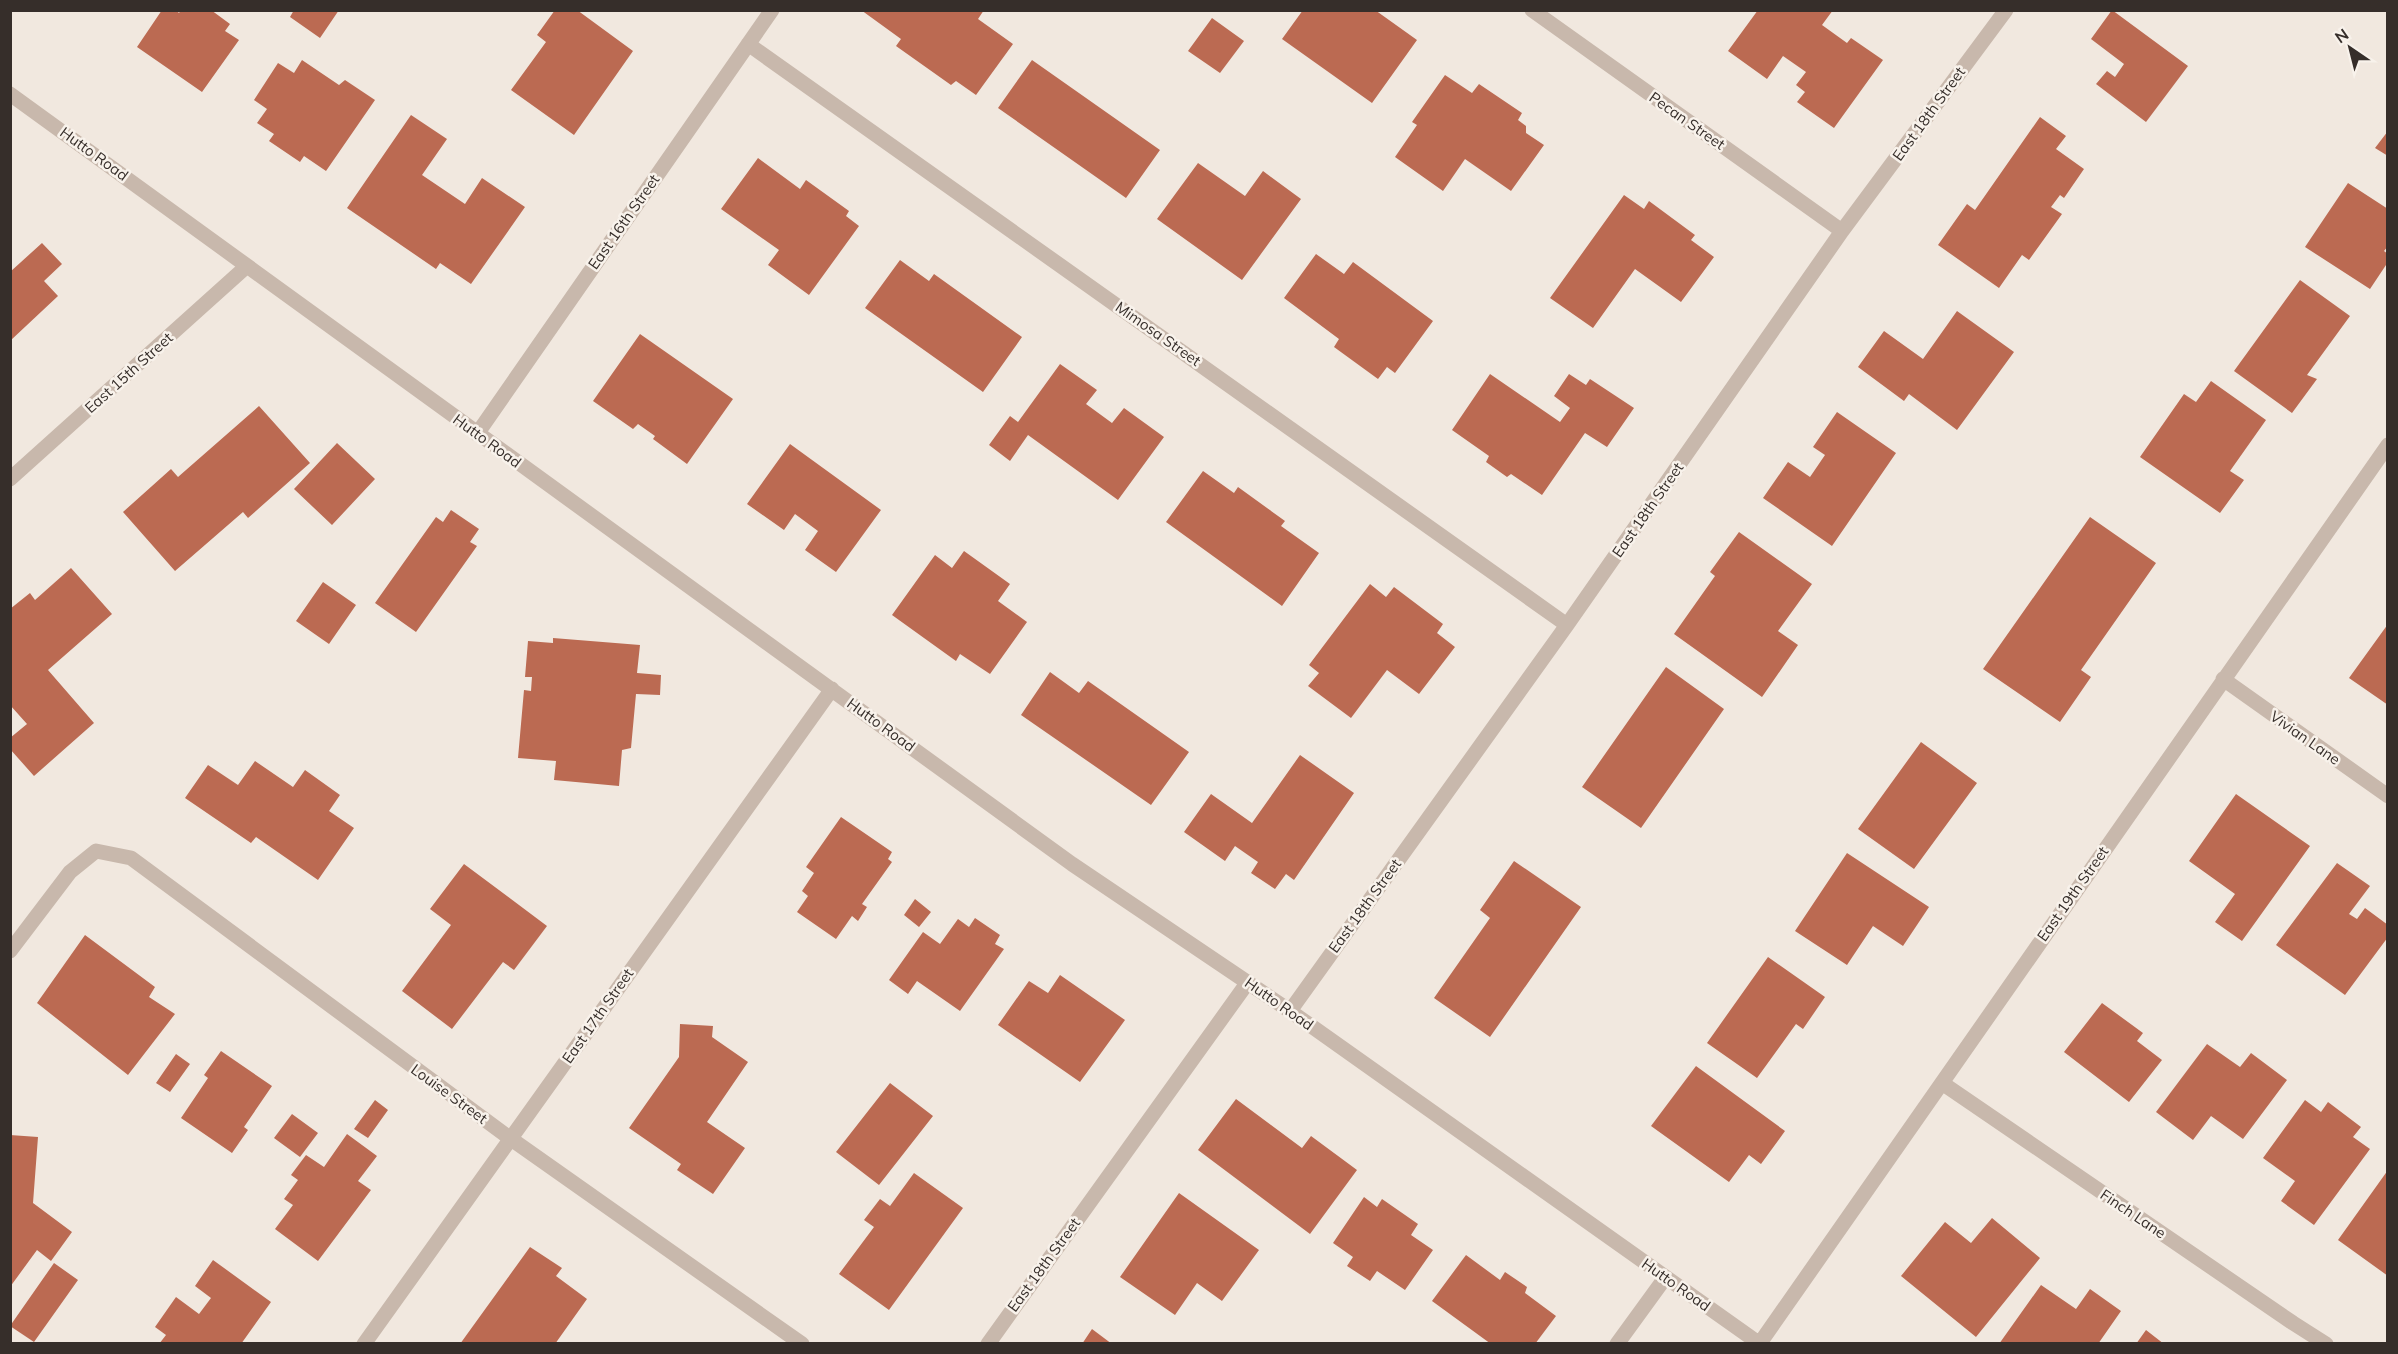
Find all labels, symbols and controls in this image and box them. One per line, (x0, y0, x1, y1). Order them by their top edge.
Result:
north arrow (2320, 18, 2380, 78)
text: N (2331, 24, 2352, 47)
street label: East 18th Street (1888, 63, 1969, 164)
street label: Pecan Street (1646, 88, 1729, 154)
street label: Hutto Road (56, 123, 132, 185)
street label: East 16th Street (584, 171, 663, 273)
street label: Mimosa Street (1112, 297, 1205, 370)
street label: East 15th Street (81, 328, 177, 417)
street label: Hutto Road (449, 410, 525, 472)
street label: East 18th Street (1608, 459, 1687, 561)
street label: Hutto Road (843, 694, 919, 756)
street label: Vivian Lane (2266, 706, 2344, 769)
street label: East 19th Street (2033, 843, 2112, 945)
street label: East 18th Street (1324, 855, 1405, 956)
street label: East 17th Street (558, 965, 637, 1067)
street label: Hutto Road (1241, 973, 1317, 1034)
street label: Louise Street (407, 1059, 491, 1128)
street label: Finch Lane (2097, 1185, 2170, 1242)
street label: East 18th Street (1003, 1214, 1084, 1315)
street label: Hutto Road (1638, 1254, 1714, 1315)

